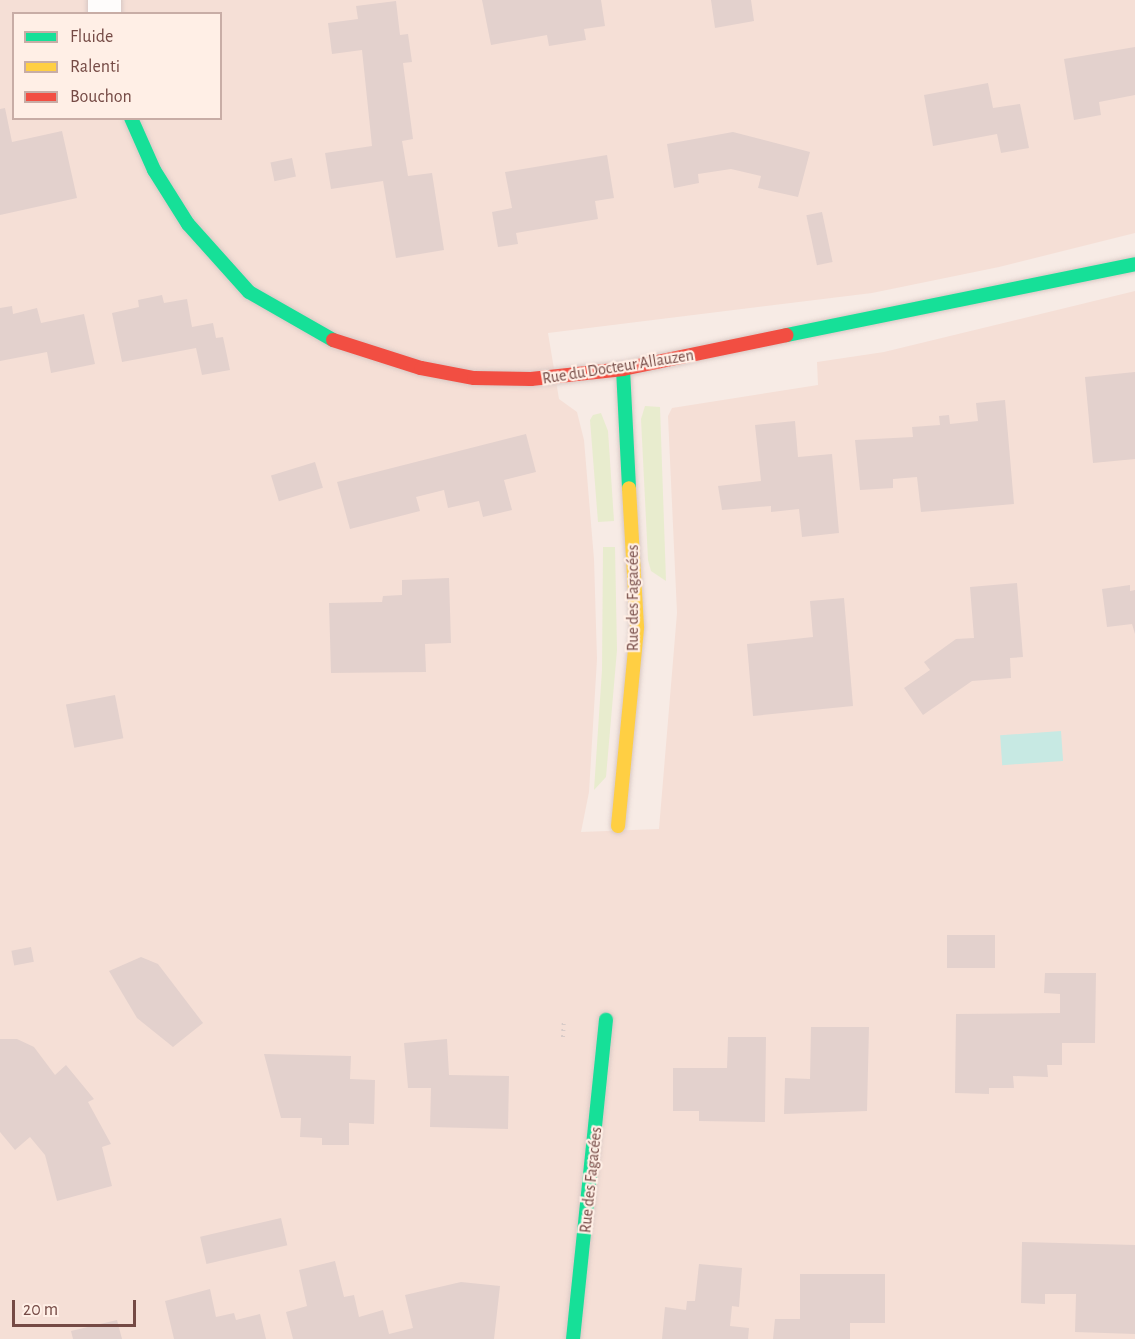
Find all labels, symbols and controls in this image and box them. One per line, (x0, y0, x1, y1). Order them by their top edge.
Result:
legend (12, 12, 222, 120)
text: Fluide (70, 28, 113, 46)
text: Ralenti (70, 58, 120, 76)
text: Bouchon (70, 88, 132, 106)
street label: Rue du Docteur Allauzen (541, 346, 695, 388)
street label: Rue des Fagacées (623, 545, 643, 651)
street label: Rue des Fagacées (576, 1126, 606, 1234)
scale bar (15, 1288, 140, 1326)
text: 20 m (23, 1301, 58, 1319)

